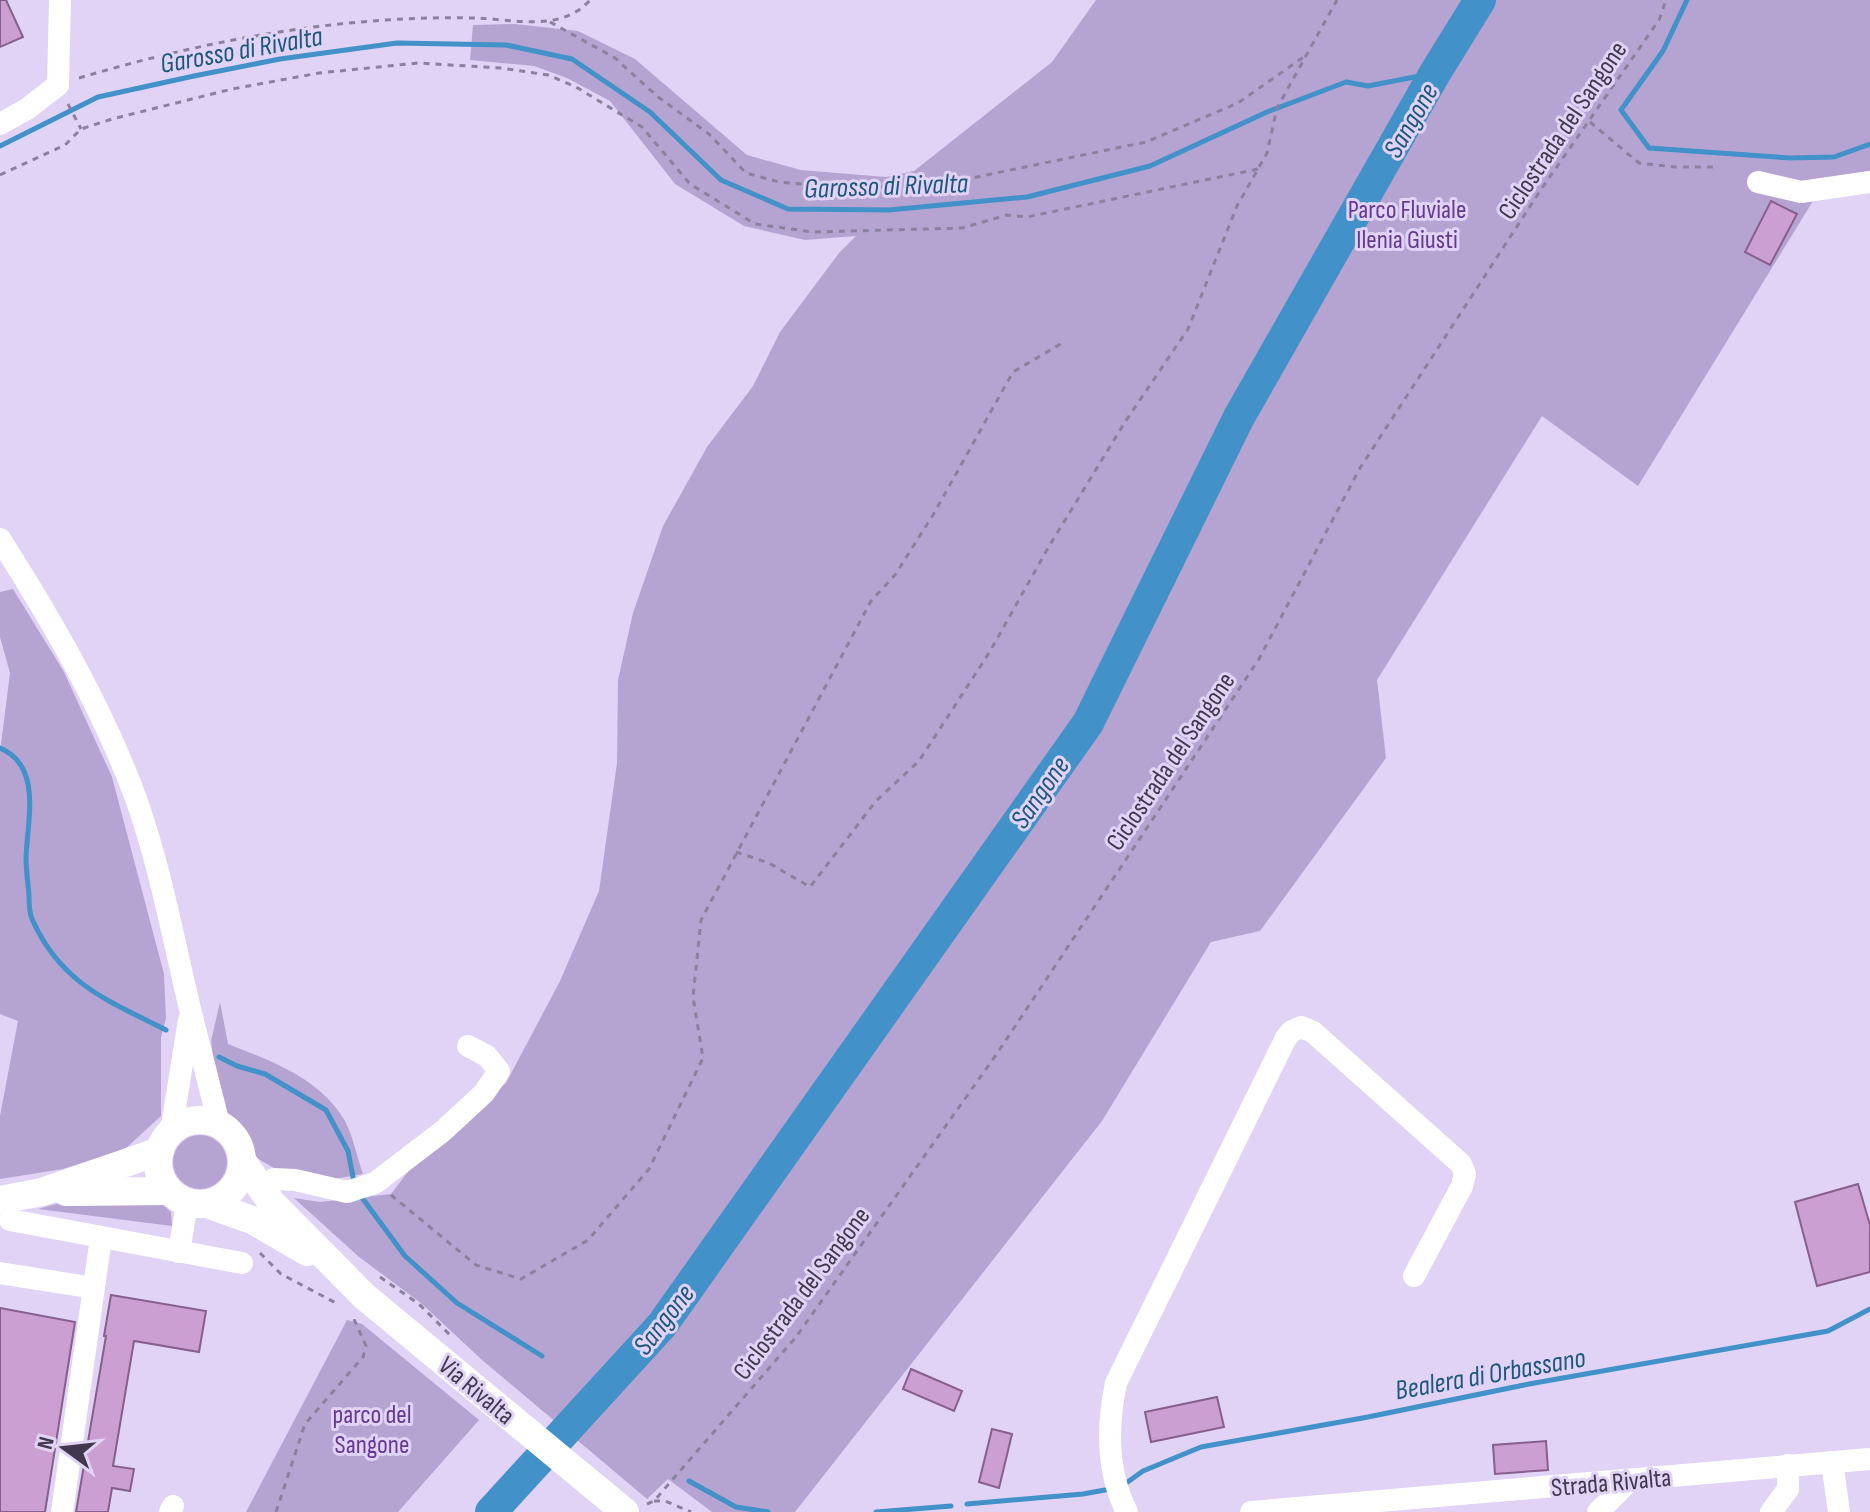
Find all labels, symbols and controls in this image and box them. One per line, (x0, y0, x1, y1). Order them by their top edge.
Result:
water label: Garosso di Rivalta (158, 20, 326, 81)
street label: Ciclostrada del Sangone (1492, 36, 1634, 226)
water label: Sangone (1377, 78, 1446, 164)
water label: Garosso di Rivalta (803, 167, 969, 206)
park label: Parco Fluviale Ilenia Giusti (1348, 195, 1466, 256)
street label: Ciclostrada del Sangone (1100, 667, 1242, 857)
water label: Sangone (1004, 750, 1077, 835)
street label: Ciclostrada del Sangone (727, 1202, 877, 1386)
water label: Sangone (626, 1278, 702, 1362)
water label: Bealera di Orbassano (1393, 1341, 1589, 1407)
street label: Via Rivalta (432, 1350, 520, 1432)
park label: parco del Sangone (332, 1400, 412, 1461)
north arrow (24, 1408, 104, 1488)
text: N (32, 1434, 61, 1452)
street label: Strada Rivalta (1550, 1463, 1672, 1504)

